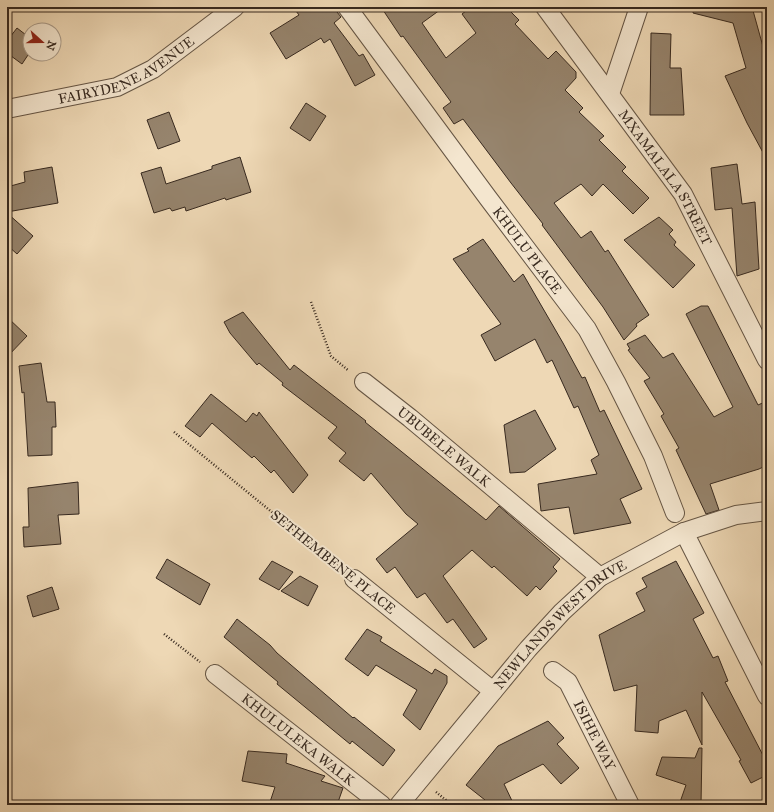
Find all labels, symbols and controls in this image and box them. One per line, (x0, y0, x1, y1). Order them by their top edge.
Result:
north arrow (22, 22, 62, 62)
street label: FAIRYDENE AVENUE (57, 32, 197, 107)
text: N (43, 39, 59, 53)
street label: MXAMALALA STREET (615, 106, 716, 248)
street label: KHULU PLACE (489, 203, 566, 297)
street label: UBUBELE WALK (394, 403, 495, 491)
street label: SETHEMBENE PLACE (267, 506, 399, 618)
street label: NEWLANDS WEST DRIVE (490, 556, 629, 692)
street label: KHULULEKA WALK (238, 690, 359, 790)
street label: ISIHE WAY (570, 697, 620, 774)

